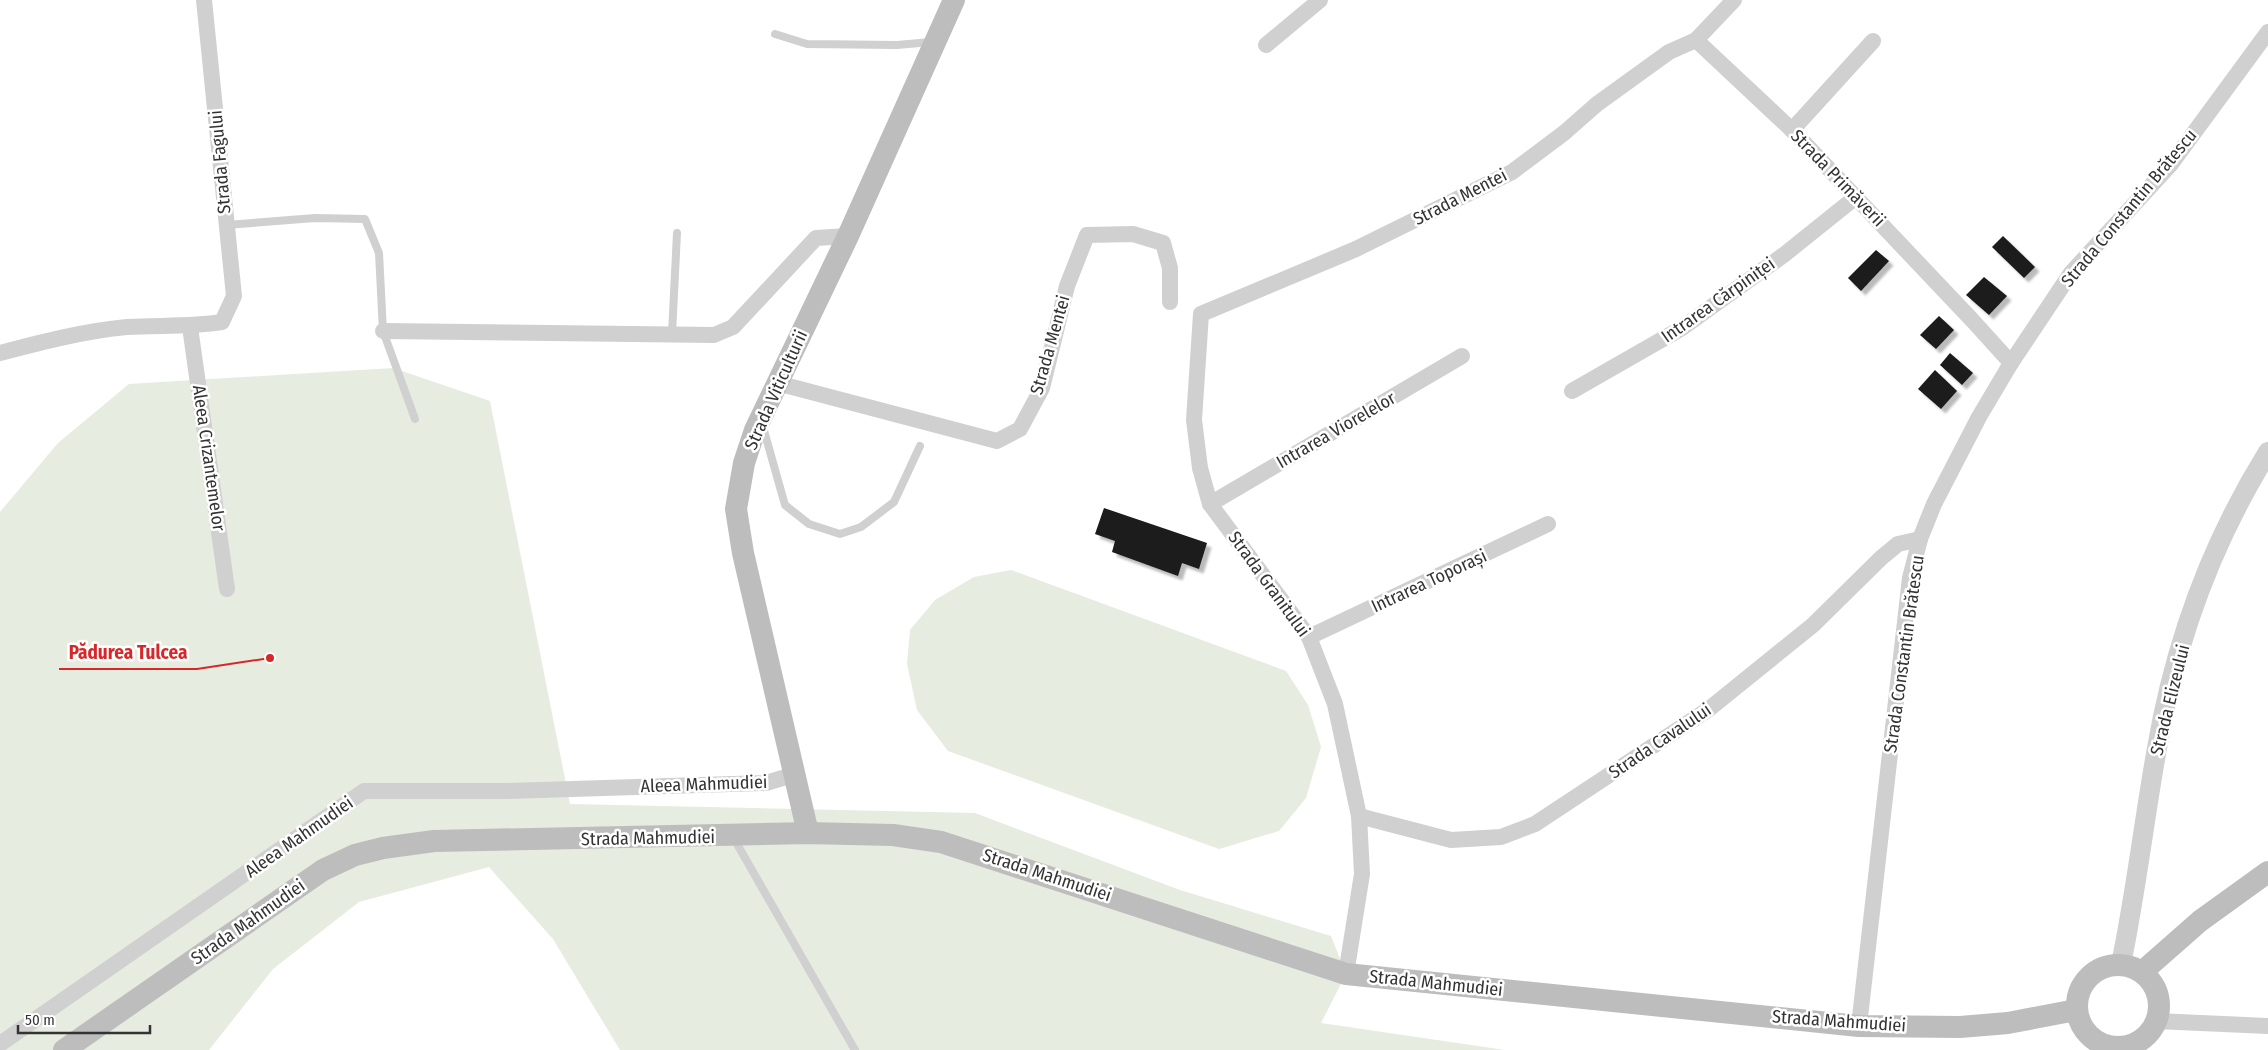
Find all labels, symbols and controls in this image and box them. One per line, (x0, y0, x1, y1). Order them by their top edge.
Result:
street label: Strada Fagului (205, 109, 235, 215)
street label: Strada Primăverii (1786, 125, 1890, 231)
street label: Strada Constantin Brătescu (2057, 125, 2201, 291)
street label: Strada Mentei (1409, 164, 1511, 230)
street label: Intrarea Cărpiniței (1657, 253, 1779, 347)
street label: Strada Mentei (1025, 293, 1075, 397)
street label: Strada Viticulturii (740, 327, 812, 453)
street label: Aleea Crizantemelor (188, 384, 230, 533)
street label: Intrarea Viorelelor (1272, 387, 1400, 473)
street label: Strada Granitului (1223, 527, 1315, 641)
street label: Intrarea Toporași (1368, 545, 1490, 617)
street label: Strada Constantin Brătescu (1879, 554, 1929, 754)
callout: Pădurea Tulcea (59, 635, 197, 669)
text: Pădurea Tulcea (69, 641, 187, 664)
street label: Strada Elizeului (2146, 642, 2194, 758)
street label: Strada Cavalului (1605, 699, 1715, 783)
street label: Aleea Mahmudiei (640, 771, 768, 797)
street label: Aleea Mahmudiei (241, 792, 357, 882)
street label: Strada Mahmudiei (581, 826, 715, 850)
street label: Strada Mahmudiei (980, 844, 1114, 906)
street label: Strada Mahmudiei (187, 875, 309, 969)
street label: Strada Mahmudiei (1368, 965, 1504, 1001)
scale bar (18, 1002, 150, 1034)
street label: Strada Mahmudiei (1771, 1005, 1907, 1037)
text: 50 m (25, 1011, 55, 1029)

